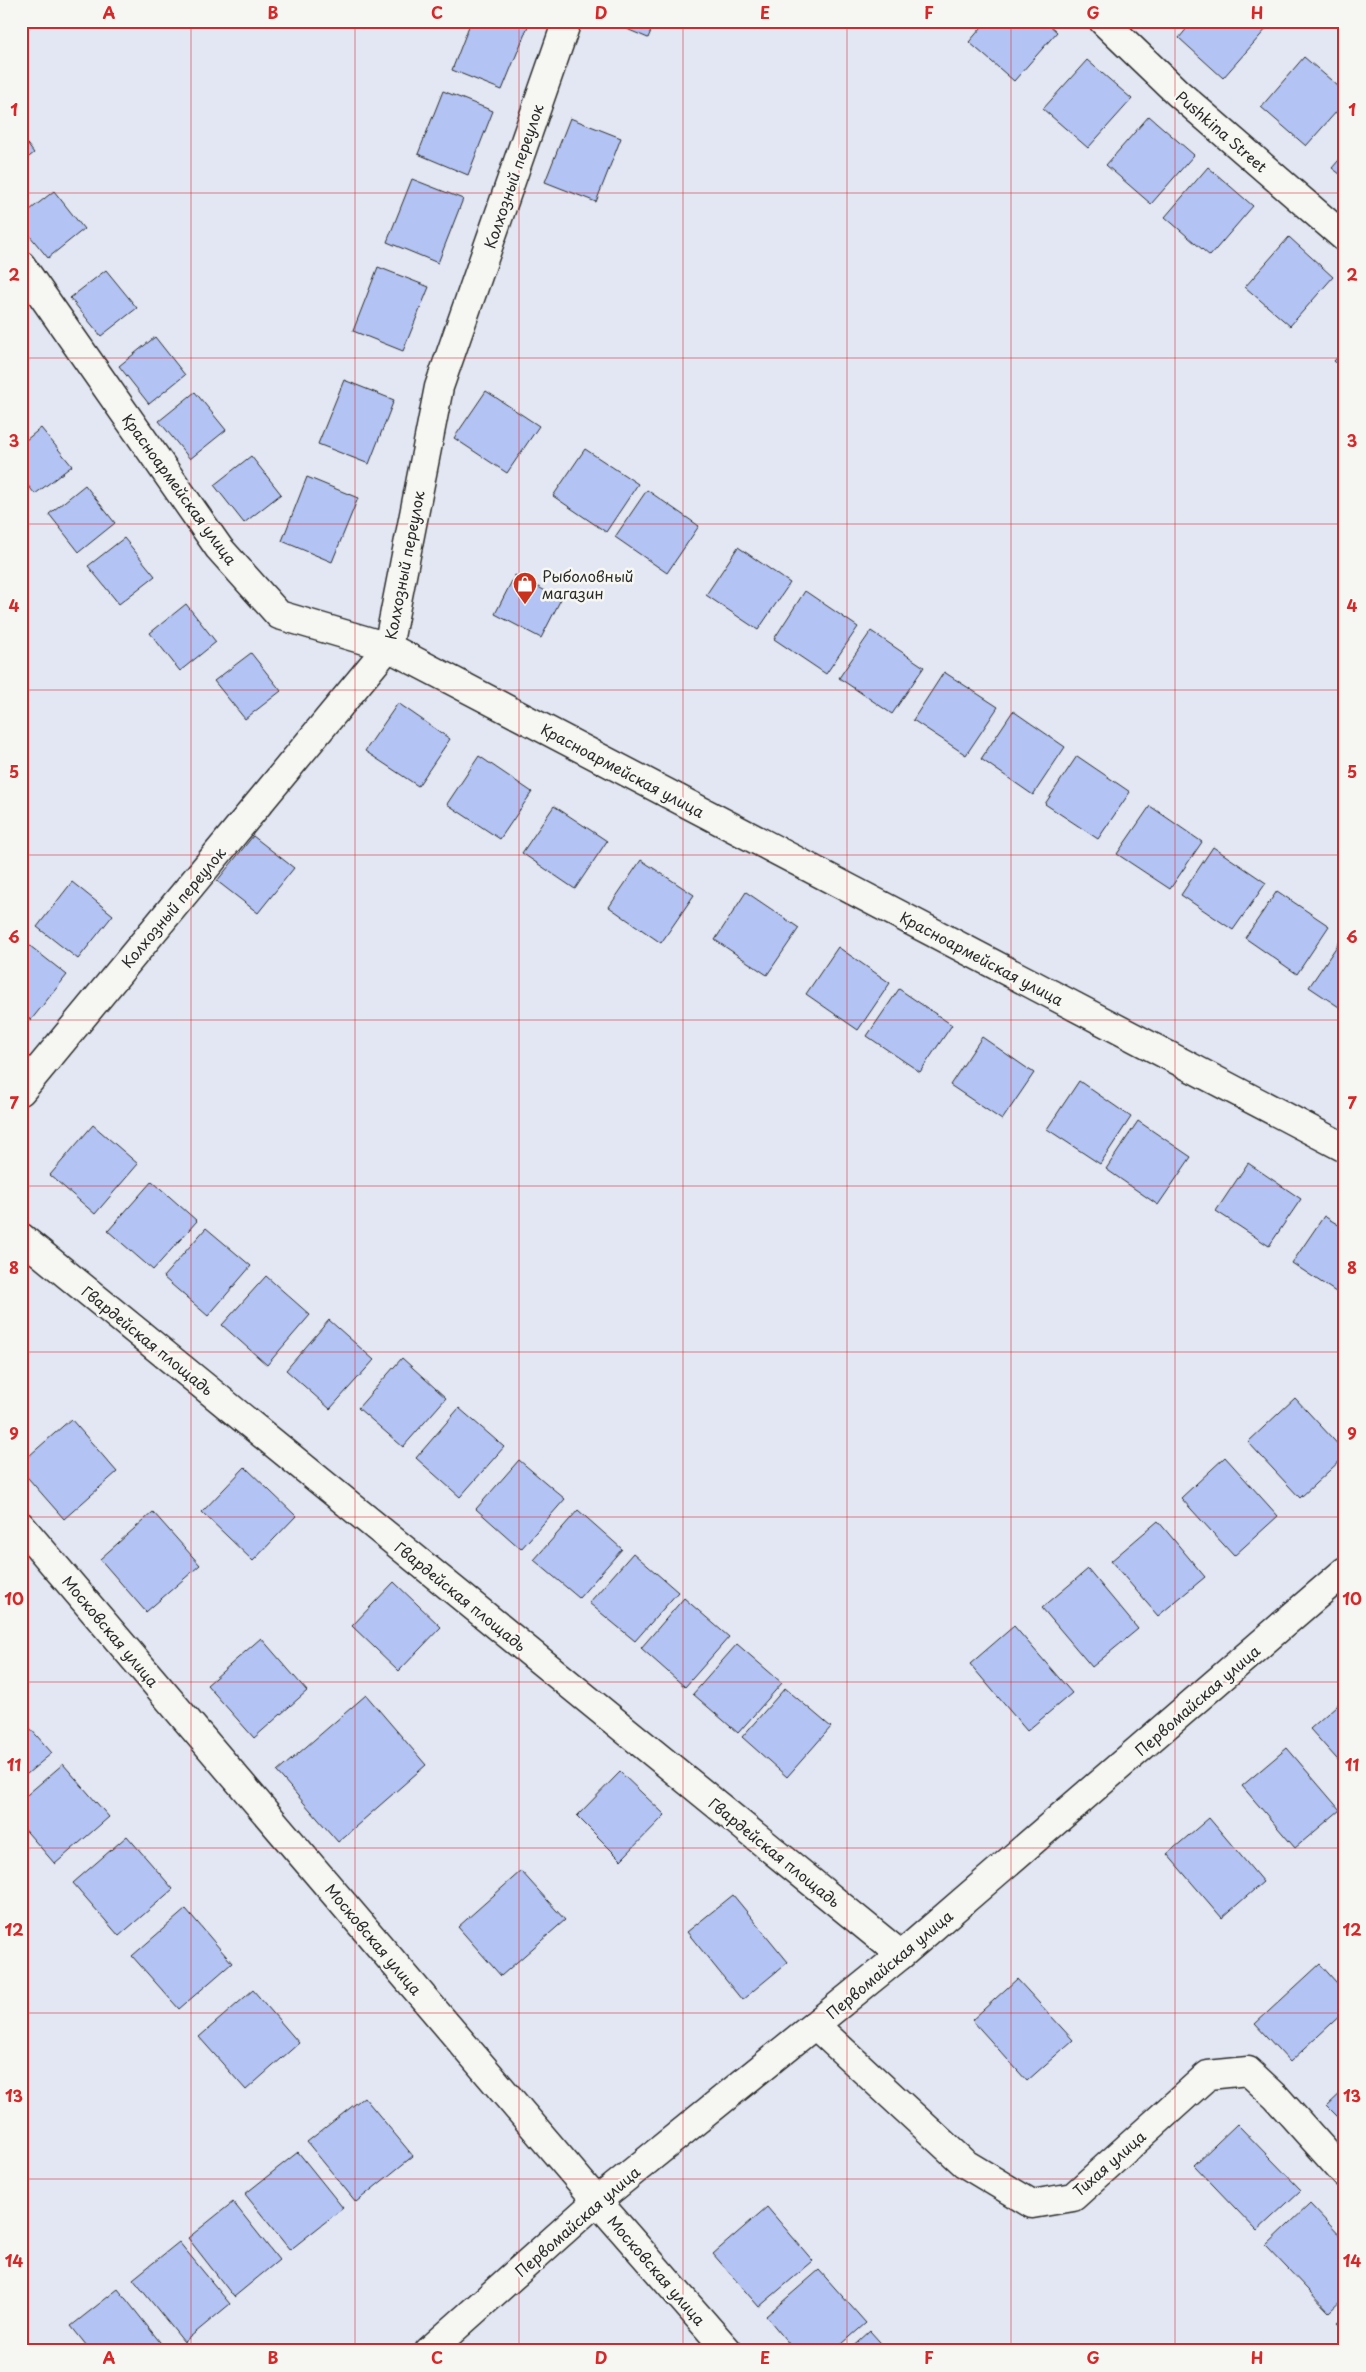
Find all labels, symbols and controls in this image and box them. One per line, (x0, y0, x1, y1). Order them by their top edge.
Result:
text: A (103, 0, 116, 24)
text: B (268, 0, 279, 24)
text: C (431, 0, 443, 24)
text: D (595, 0, 607, 24)
text: E (760, 0, 770, 24)
text: F (924, 0, 934, 24)
text: G (1086, 0, 1100, 24)
text: H (1251, 0, 1263, 24)
street label: Pushkina Street (1171, 85, 1273, 177)
text: 1 (10, 97, 18, 121)
text: 1 (1348, 97, 1356, 121)
street label: Колхозный переулок (477, 101, 549, 251)
text: 2 (8, 262, 20, 286)
text: 2 (1346, 262, 1358, 286)
street label: Красноармейская улица (117, 409, 243, 570)
text: 3 (9, 428, 19, 452)
text: 3 (1347, 428, 1357, 452)
street label: Колхозный переулок (378, 488, 430, 641)
place label: Рыболовный магазин (542, 564, 634, 604)
shop icon: Рыболовный магазин (512, 571, 538, 605)
text: 4 (9, 593, 20, 617)
text: 4 (1347, 593, 1358, 617)
street label: Красноармейская улица (537, 717, 709, 823)
text: 5 (9, 759, 19, 783)
text: 5 (1347, 759, 1357, 783)
street label: Колхозный переулок (116, 842, 230, 972)
street label: Красноармейская улица (896, 905, 1068, 1011)
text: 6 (8, 924, 20, 948)
text: 6 (1346, 924, 1358, 948)
text: 7 (9, 1090, 19, 1114)
text: 7 (1347, 1090, 1357, 1114)
text: 8 (9, 1255, 19, 1279)
text: 8 (1347, 1255, 1357, 1279)
street label: Гвардейская площадь (77, 1280, 219, 1401)
text: 9 (9, 1421, 19, 1445)
text: 9 (1347, 1421, 1357, 1445)
street label: Гвардейская площадь (390, 1536, 532, 1657)
street label: Московская улица (57, 1570, 165, 1692)
text: 10 (4, 1586, 24, 1610)
text: 10 (1342, 1586, 1362, 1610)
street label: Первомайская улица (1129, 1639, 1265, 1761)
text: 11 (7, 1752, 21, 1776)
text: 11 (1345, 1752, 1359, 1776)
street label: Гвардейская площадь (704, 1792, 846, 1913)
street label: Московская улица (320, 1878, 428, 2000)
street label: Первомайская улица (821, 1904, 958, 2024)
text: 12 (5, 1917, 23, 1941)
text: 12 (1343, 1917, 1361, 1941)
text: 13 (5, 2083, 23, 2107)
text: 13 (1343, 2083, 1361, 2107)
street label: Тихая улица (1068, 2124, 1151, 2201)
street label: Первомайская улица (509, 2160, 645, 2282)
street label: Московская улица (603, 2210, 712, 2331)
text: 14 (5, 2248, 23, 2272)
text: 14 (1343, 2248, 1361, 2272)
text: A (103, 2345, 116, 2369)
text: B (268, 2345, 279, 2369)
text: C (431, 2345, 443, 2369)
text: D (595, 2345, 607, 2369)
text: E (760, 2345, 770, 2369)
text: F (924, 2345, 934, 2369)
text: G (1086, 2345, 1100, 2369)
text: H (1251, 2345, 1263, 2369)

